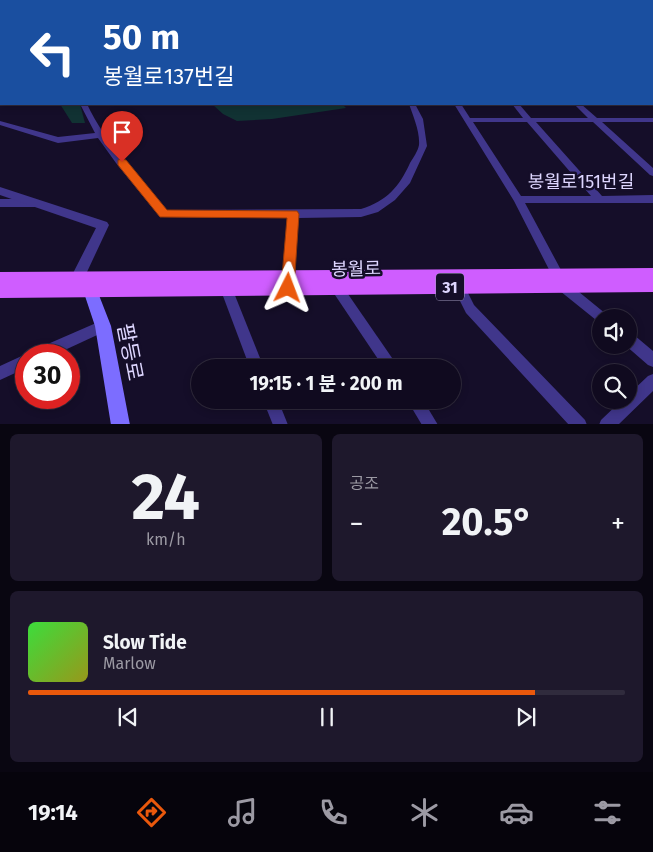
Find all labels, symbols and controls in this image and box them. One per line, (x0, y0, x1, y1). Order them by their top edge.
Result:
text: 50 m (103, 16, 180, 58)
icon: left (20, 20, 85, 85)
text: 봉월로137번길 (103, 63, 234, 90)
pin (101, 111, 143, 162)
icon: arrive (108, 118, 136, 146)
street label: 봉월로151번길 (528, 171, 634, 193)
street label: 봉월로 (331, 258, 381, 280)
position arrow (261, 261, 313, 313)
road number: 31 (436, 274, 464, 300)
map controls (592, 309, 637, 409)
button: sound (592, 309, 637, 354)
street label: 팔등로 (112, 321, 148, 383)
speed limit sign: 30 (15, 344, 80, 409)
button: search (592, 364, 637, 409)
text: 19:15 · 1 분 · 200 m (250, 372, 402, 395)
text: 24 (132, 458, 200, 536)
text: 공조 (350, 474, 379, 493)
text: 20.5° (442, 499, 533, 545)
text: − (350, 507, 364, 540)
text: + (611, 507, 625, 540)
text: km/h (146, 530, 186, 549)
text: Slow Tide (103, 631, 187, 654)
text: Marlow (103, 654, 156, 673)
icon: previous (114, 703, 142, 731)
icon: pause (313, 703, 341, 731)
icon: next (512, 703, 540, 731)
icon: directions (134, 795, 169, 830)
icon: music (225, 795, 260, 830)
icon: phone (316, 795, 351, 830)
icon: climate (407, 795, 442, 830)
icon: car (499, 795, 534, 830)
icon: filters (590, 795, 625, 830)
text: 19:14 (28, 799, 78, 826)

